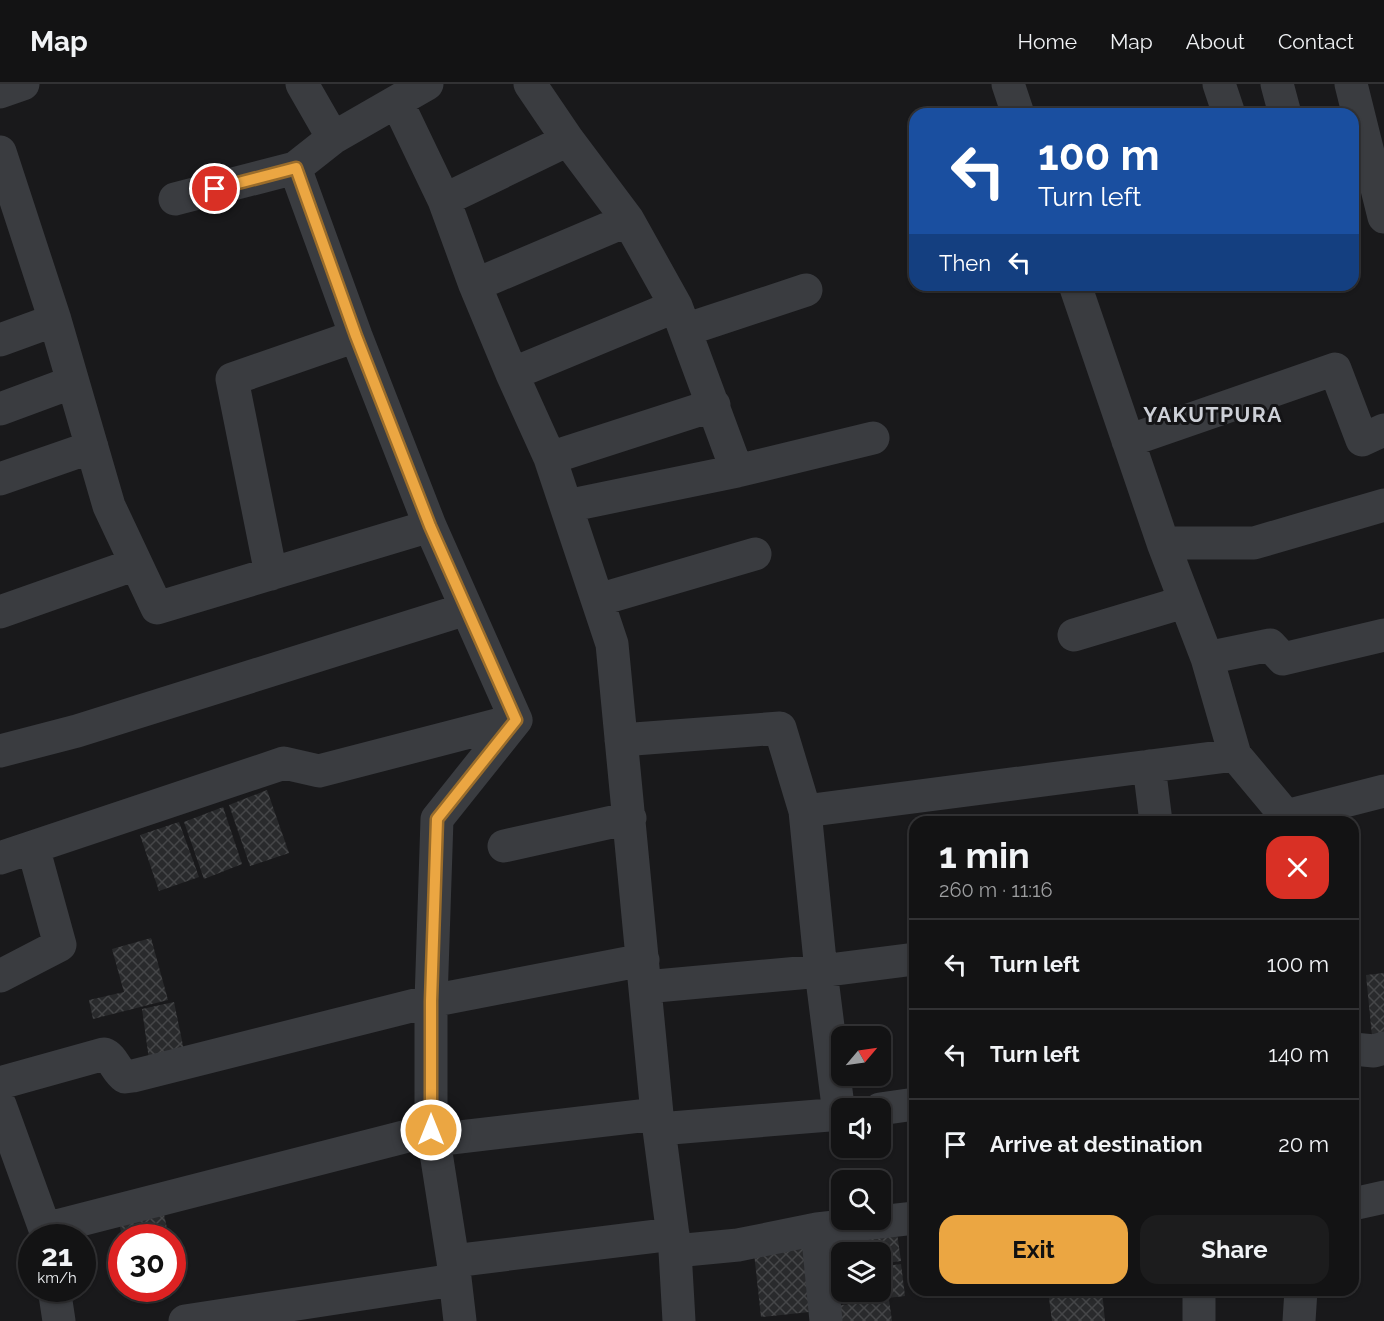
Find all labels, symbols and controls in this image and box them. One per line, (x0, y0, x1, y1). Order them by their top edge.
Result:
text: Map (30, 25, 88, 58)
text: Home (1018, 29, 1077, 54)
text: Map (1110, 29, 1153, 54)
text: About (1186, 29, 1245, 54)
text: Contact (1278, 29, 1354, 54)
text: 100 m (1038, 131, 1160, 180)
icon: left (939, 132, 1017, 210)
pin (189, 163, 240, 214)
icon: arrive (198, 172, 231, 205)
text: Turn left (1038, 181, 1141, 212)
icon: left (1003, 246, 1036, 279)
text: Then (939, 250, 991, 276)
district label: YAKUTPURA (1143, 402, 1283, 427)
text: 1 min (939, 834, 1030, 876)
button: close (1266, 836, 1329, 899)
text: 260 m · 11:16 (939, 878, 1053, 902)
icon: left (939, 948, 972, 981)
text: Turn left (990, 951, 1080, 977)
text: 100 m (1267, 951, 1329, 977)
north arrow (831, 1026, 891, 1086)
map controls (831, 1026, 891, 1302)
icon: left (939, 1038, 972, 1071)
text: Turn left (990, 1041, 1080, 1067)
text: 140 m (1268, 1041, 1329, 1067)
position arrow (399, 1098, 463, 1162)
button: sound (831, 1098, 891, 1158)
icon: arrive (939, 1128, 972, 1161)
text: Arrive at destination (990, 1131, 1203, 1157)
text: 20 m (1278, 1131, 1329, 1157)
button: search (831, 1170, 891, 1230)
button: Exit (939, 1215, 1128, 1284)
button: Share (1140, 1215, 1329, 1284)
speed limit sign: 30 (108, 1224, 186, 1302)
text: 21 (41, 1238, 73, 1273)
button: layers (831, 1242, 891, 1302)
text: km/h (37, 1269, 77, 1287)

